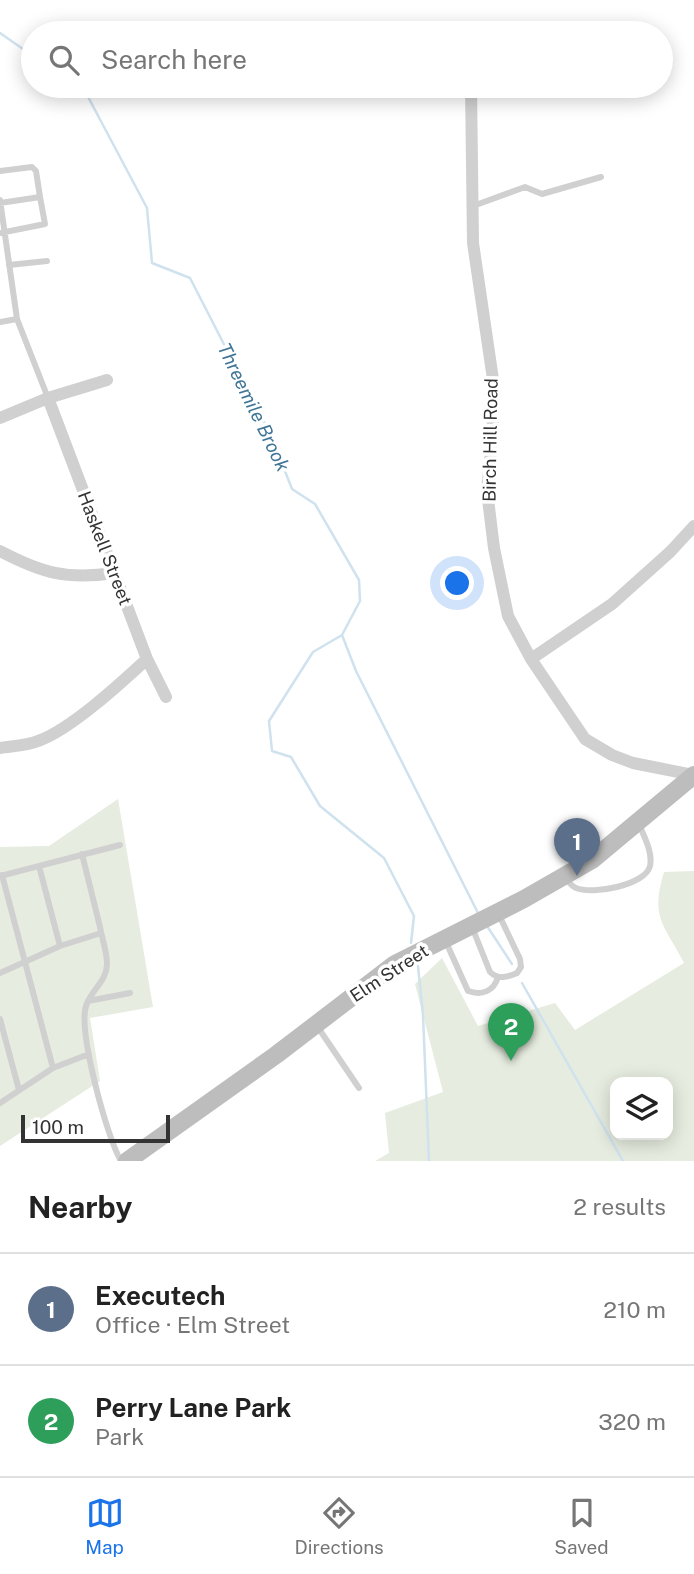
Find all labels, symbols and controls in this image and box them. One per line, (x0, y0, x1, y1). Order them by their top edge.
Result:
search box (21, 21, 673, 98)
icon: search (45, 41, 83, 79)
text: Search here (101, 44, 247, 75)
water label: Threemile Brook (213, 339, 295, 475)
street label: Birch Hill Road (478, 378, 502, 502)
street label: Haskell Street (74, 488, 136, 608)
your location (440, 566, 474, 600)
pin: 1 (554, 818, 600, 876)
street label: Elm Street (346, 940, 432, 1006)
pin: 2 (488, 1003, 534, 1061)
map controls (610, 1077, 673, 1140)
button: layers (610, 1077, 673, 1140)
scale bar (21, 1112, 170, 1144)
text: 100 m (32, 1116, 84, 1138)
text: Nearby (28, 1189, 132, 1225)
text: 2 results (573, 1193, 666, 1220)
text: Executech (95, 1280, 225, 1311)
text: 1 (46, 1296, 56, 1323)
text: 210 m (603, 1296, 666, 1323)
text: Office · Elm Street (95, 1311, 290, 1338)
text: Perry Lane Park (95, 1392, 291, 1423)
text: 2 (44, 1408, 58, 1435)
text: 320 m (598, 1408, 666, 1435)
text: Park (95, 1423, 144, 1450)
tab: Map (85, 1494, 124, 1558)
tab: Directions (294, 1494, 384, 1558)
tab: Saved (554, 1494, 609, 1558)

